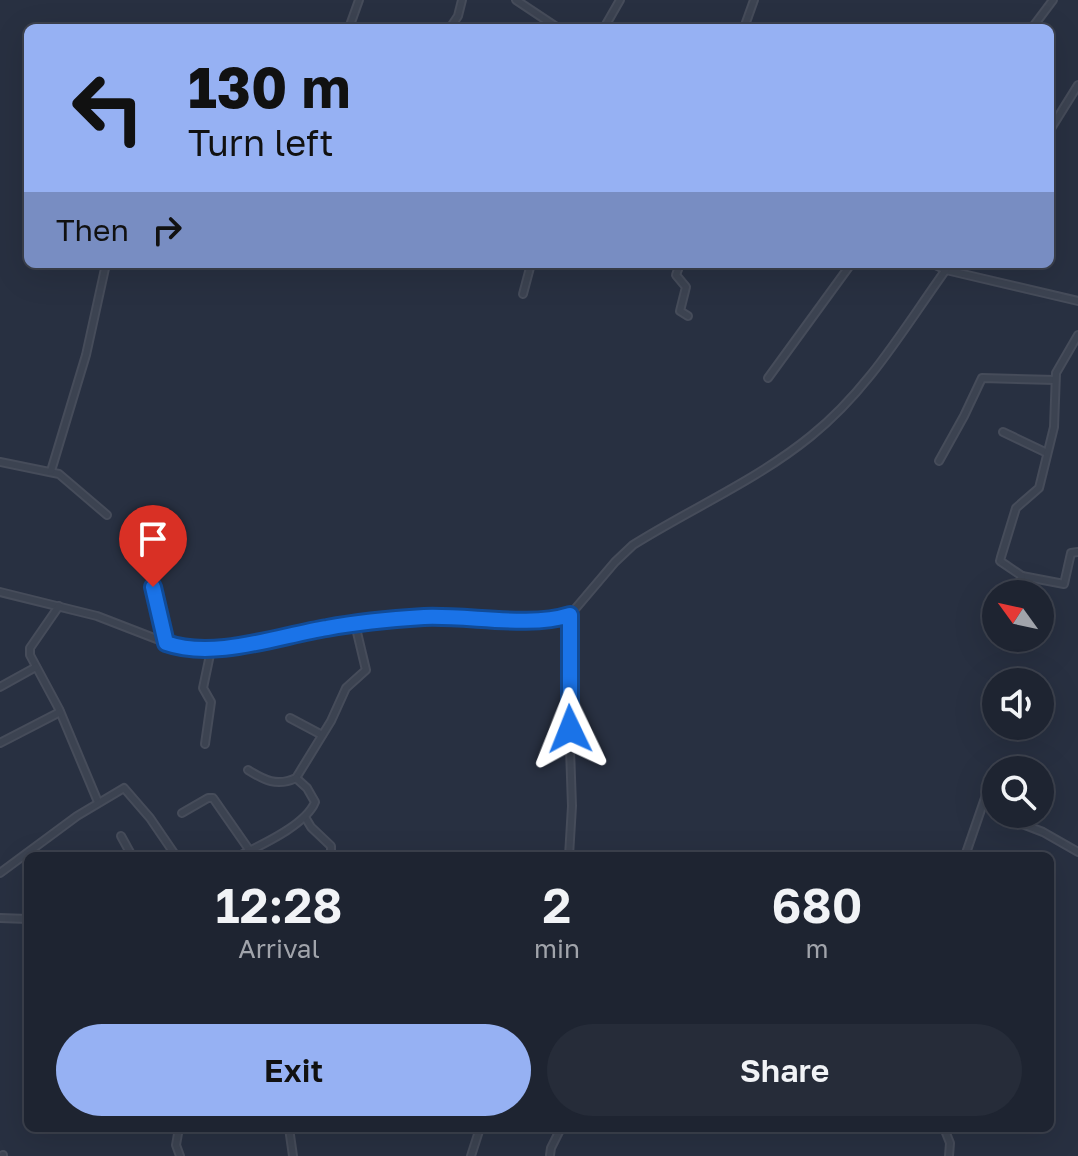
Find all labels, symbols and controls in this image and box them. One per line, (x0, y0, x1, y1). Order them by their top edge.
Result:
text: 130 m (188, 53, 350, 120)
icon: left (56, 56, 160, 160)
text: Turn left (188, 121, 334, 164)
icon: right (145, 208, 189, 252)
text: Then (56, 212, 129, 248)
pin (119, 505, 187, 587)
icon: arrive (131, 517, 175, 561)
north arrow (982, 580, 1054, 652)
map controls (982, 580, 1054, 828)
button: sound (982, 668, 1054, 740)
position arrow (528, 687, 612, 771)
button: search (982, 756, 1054, 828)
text: 12:28 (216, 876, 342, 934)
text: 2 (543, 876, 571, 934)
text: 680 (772, 876, 862, 934)
text: Arrival (238, 933, 320, 964)
text: min (534, 933, 580, 964)
text: m (805, 933, 828, 964)
button: Exit (56, 1024, 531, 1116)
button: Share (547, 1024, 1022, 1116)

